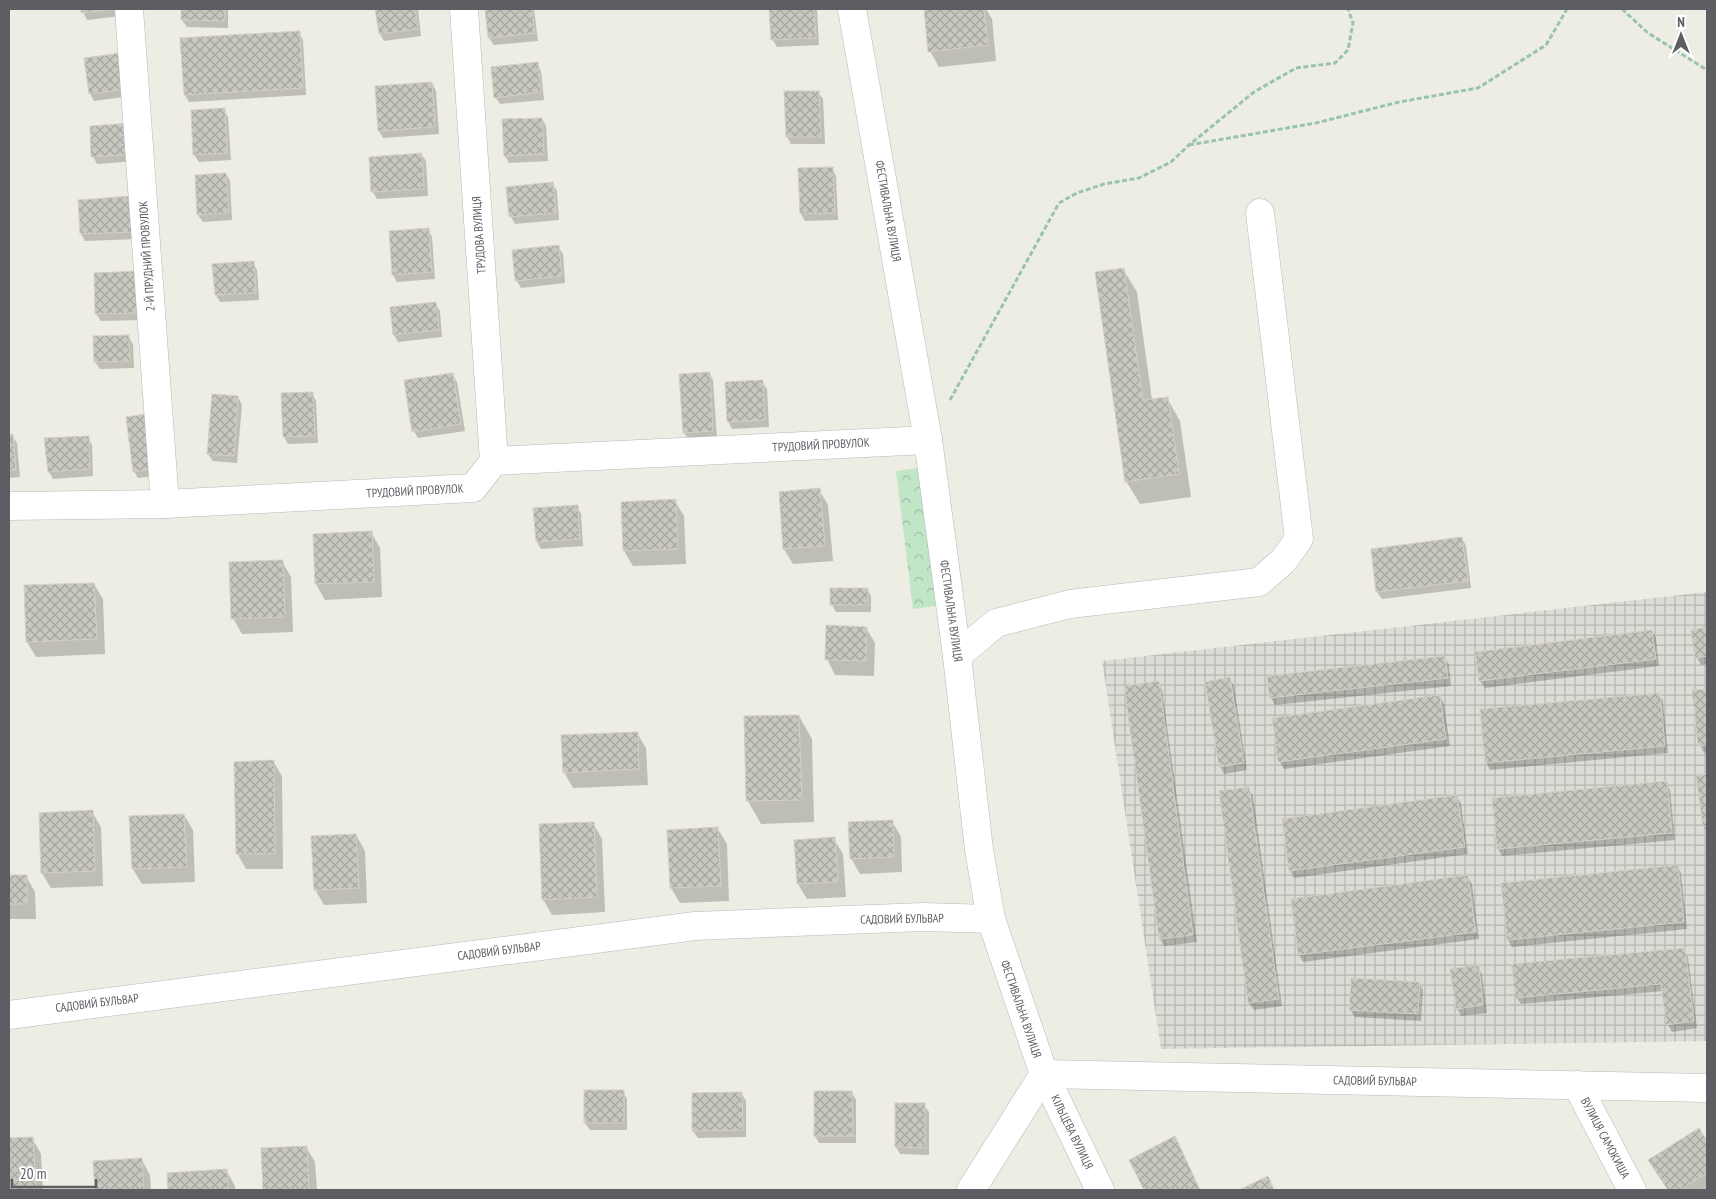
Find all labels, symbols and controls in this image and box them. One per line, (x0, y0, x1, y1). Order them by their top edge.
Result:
north arrow (1656, 10, 1706, 60)
text: N (1677, 13, 1685, 31)
street label: ФЕСТИВАЛЬНА ВУЛИЦЯ (872, 159, 905, 263)
street label: ТРУДОВА ВУЛИЦЯ (468, 196, 489, 274)
street label: 2-Й ПРУДНИЙ ПРОВУЛОК (135, 200, 158, 312)
street label: ТРУДОВИЙ ПРОВУЛОК (772, 434, 870, 455)
street label: ТРУДОВИЙ ПРОВУЛОК (366, 480, 464, 501)
street label: ФЕСТИВАЛЬНА ВУЛИЦЯ (937, 559, 966, 663)
street label: САДОВИЙ БУЛЬВАР (860, 910, 945, 927)
street label: САДОВИЙ БУЛЬВАР (456, 938, 542, 963)
street label: ФЕСТИВАЛЬНА ВУЛИЦЯ (998, 958, 1045, 1060)
street label: САДОВИЙ БУЛЬВАР (54, 990, 140, 1015)
street label: САДОВИЙ БУЛЬВАР (1333, 1072, 1418, 1089)
street label: КІЛЬЦЕВА ВУЛИЦЯ (1048, 1092, 1097, 1171)
street label: ВУЛИЦЯ САМОКИША (1578, 1095, 1633, 1181)
scale bar (12, 1156, 96, 1188)
text: 20 m (20, 1164, 46, 1183)

